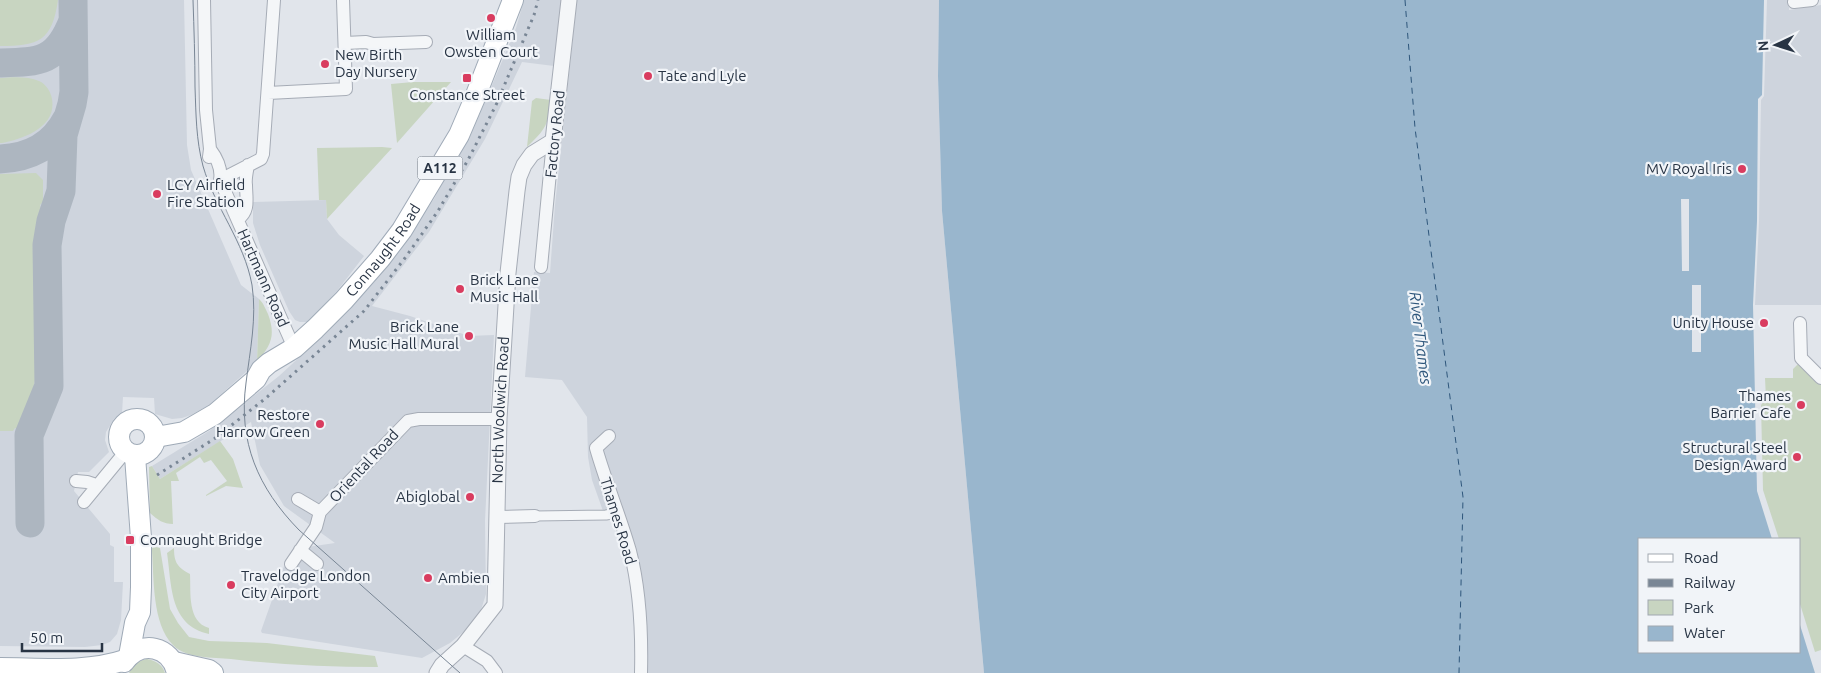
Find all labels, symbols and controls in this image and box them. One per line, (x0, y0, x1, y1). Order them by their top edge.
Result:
marker: William Owsten Court (485, 12, 497, 24)
north arrow (1751, 20, 1801, 70)
place label: William Owsten Court (444, 26, 538, 60)
text: N (1755, 40, 1771, 52)
place label: New Birth Day Nursery (335, 46, 417, 80)
marker: New Birth Day Nursery (319, 58, 331, 70)
place label: Tate and Lyle (658, 67, 746, 84)
marker: Tate and Lyle (642, 70, 654, 82)
marker: Constance Street (461, 72, 473, 84)
place label: Constance Street (409, 86, 525, 103)
street label: Factory Road (541, 89, 568, 179)
road number: A112 (418, 156, 462, 180)
place label: MV Royal Iris (1646, 160, 1732, 177)
marker: MV Royal Iris (1736, 163, 1748, 175)
place label: LCY Airfield Fire Station (167, 176, 245, 210)
marker: LCY Airfield Fire Station (151, 188, 163, 200)
street label: Connaught Road (342, 201, 424, 300)
street label: Hartmann Road (234, 226, 293, 329)
place label: Brick Lane Music Hall (470, 271, 539, 305)
marker: Brick Lane Music Hall (454, 283, 466, 295)
water label: River Thames (1406, 290, 1436, 386)
place label: Unity House (1672, 314, 1754, 331)
marker: Unity House (1758, 317, 1770, 329)
place label: Brick Lane Music Hall Mural (348, 318, 459, 352)
marker: Brick Lane Music Hall Mural (463, 330, 475, 342)
street label: North Woolwich Road (489, 336, 512, 484)
place label: Thames Barrier Cafe (1710, 387, 1791, 421)
marker: Thames Barrier Cafe (1795, 399, 1807, 411)
place label: Restore Harrow Green (216, 406, 310, 440)
marker: Restore Harrow Green (314, 418, 326, 430)
street label: Oriental Road (326, 426, 402, 506)
place label: Structural Steel Design Award (1683, 439, 1787, 473)
marker: Structural Steel Design Award (1791, 451, 1803, 463)
street label: Thames Road (597, 475, 640, 567)
place label: Abiglobal (396, 488, 460, 505)
marker: Abiglobal (464, 491, 476, 503)
place label: Connaught Bridge (140, 531, 262, 548)
marker: Connaught Bridge (124, 534, 136, 546)
legend (1638, 538, 1801, 653)
text: Road (1684, 549, 1719, 566)
place label: Travelodge London City Airport (241, 567, 371, 601)
place label: Ambien (438, 569, 490, 586)
marker: Ambien (422, 572, 434, 584)
text: Railway (1684, 574, 1735, 591)
marker: Travelodge London City Airport (225, 579, 237, 591)
text: Park (1684, 599, 1714, 616)
scale bar (22, 620, 102, 652)
text: Water (1684, 624, 1725, 641)
text: 50 m (30, 629, 63, 646)

